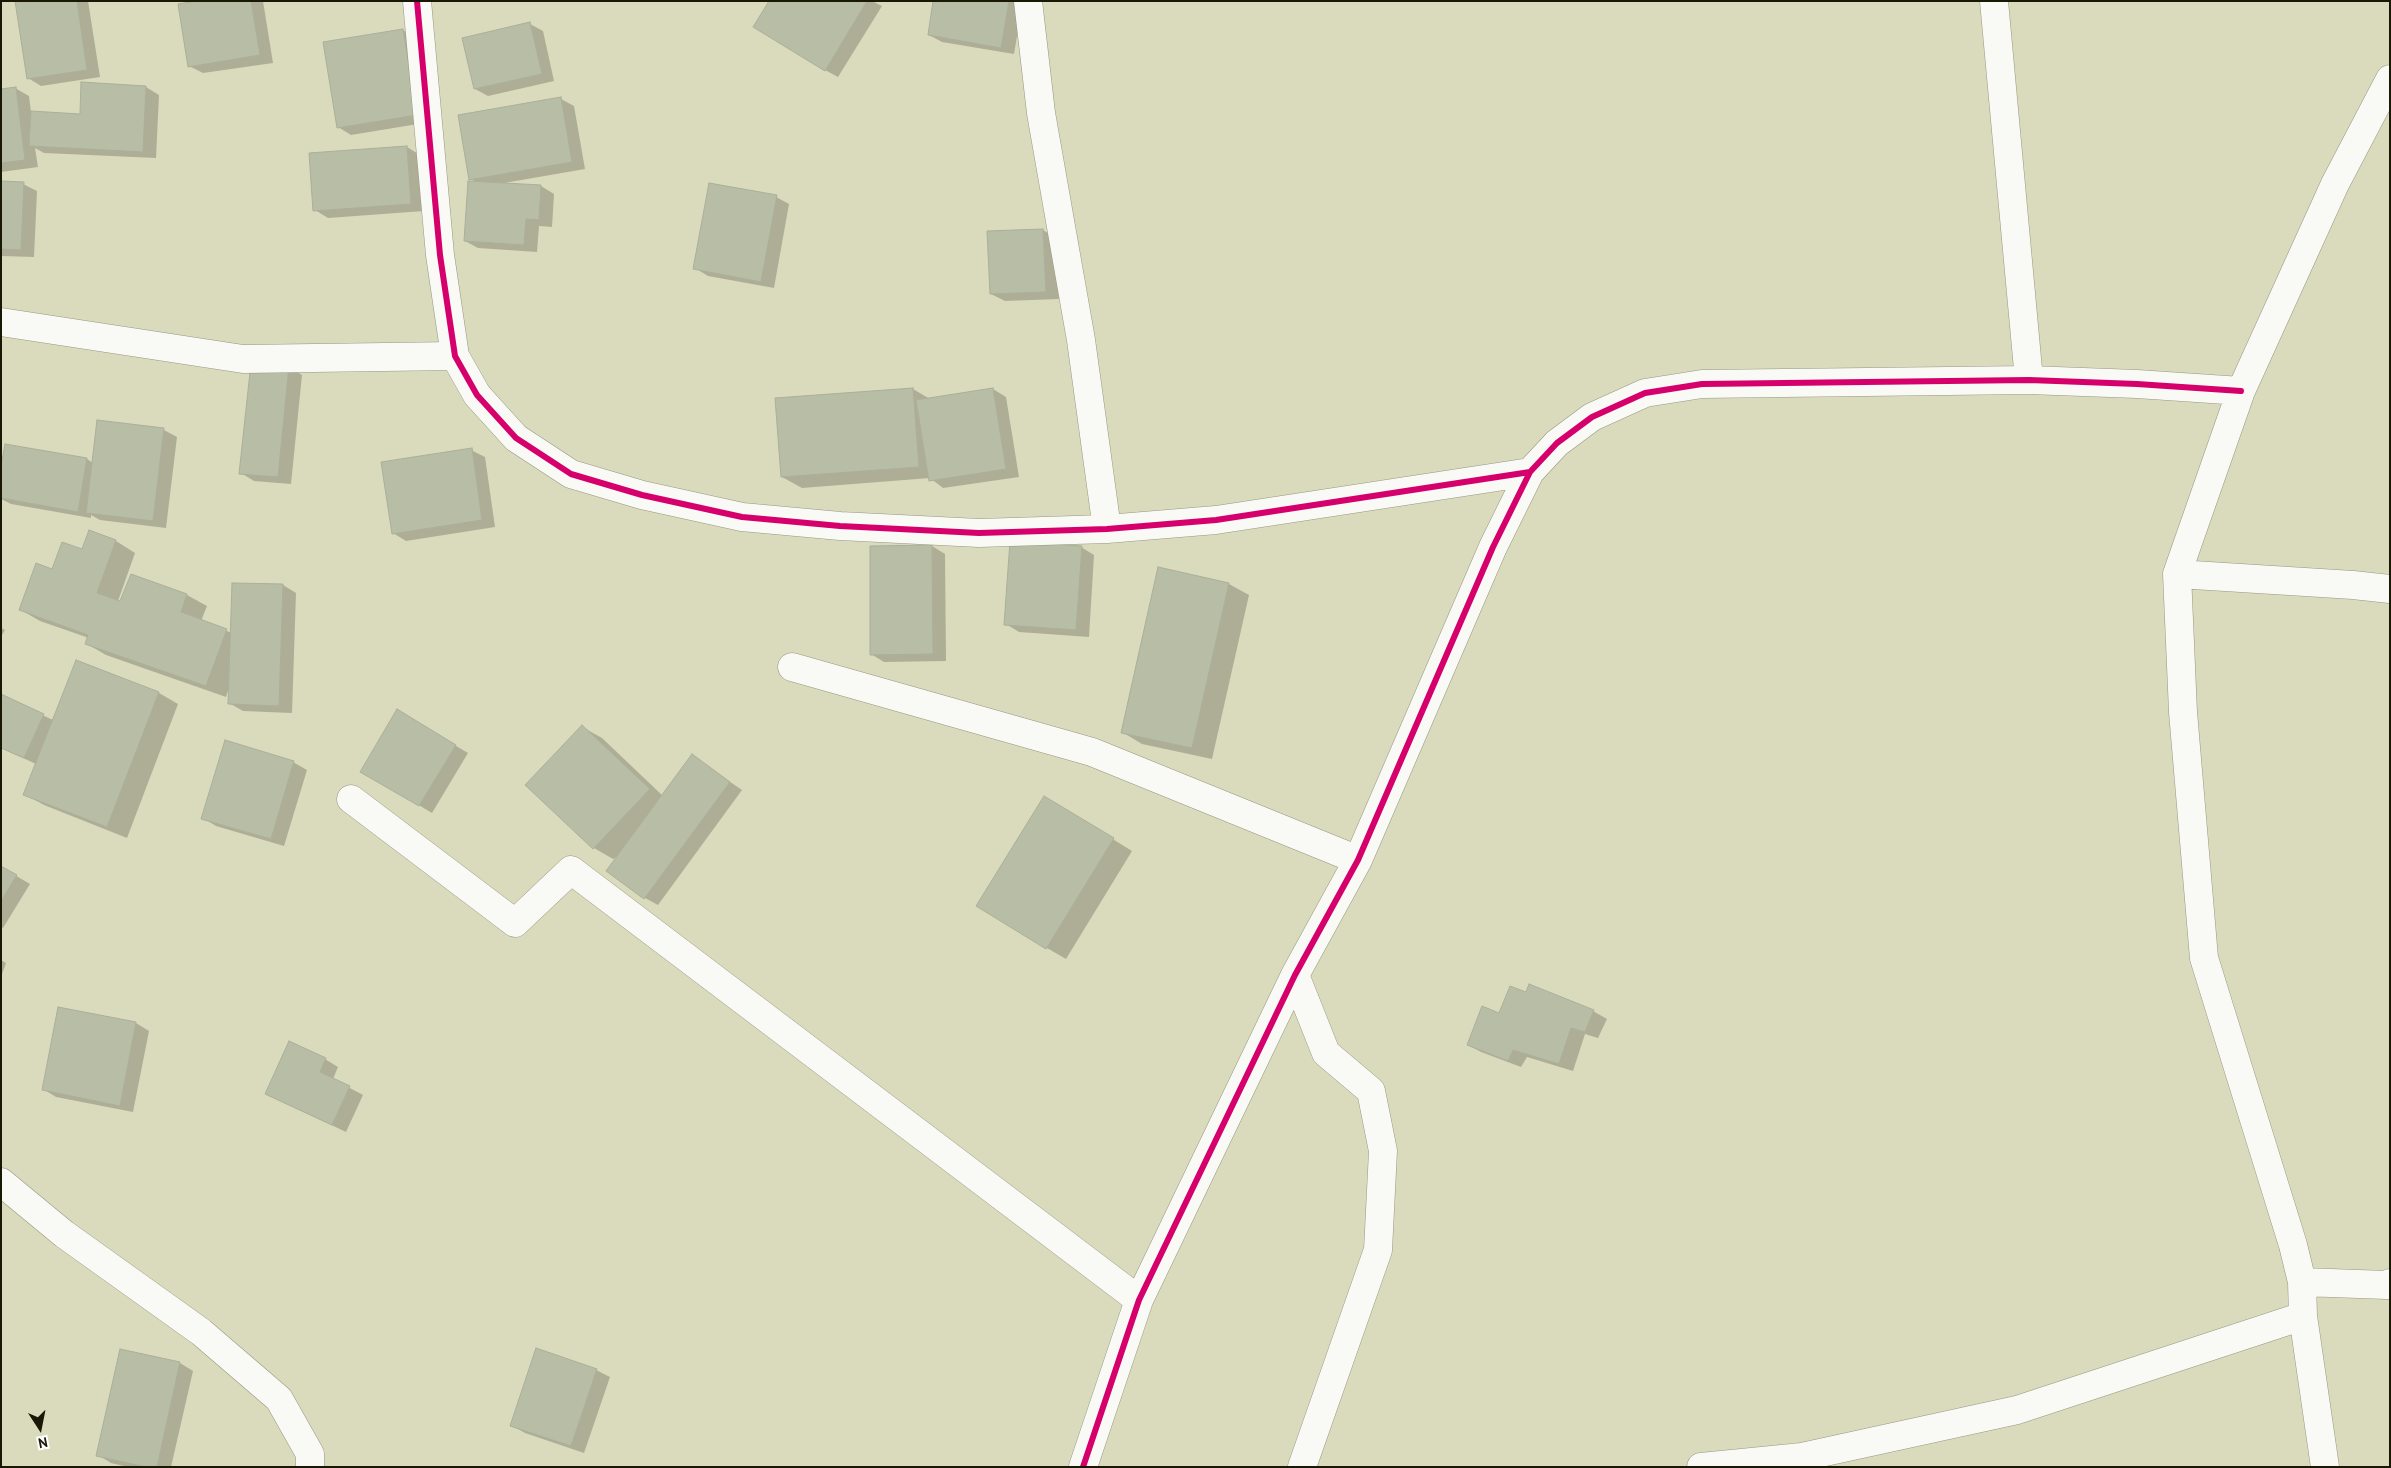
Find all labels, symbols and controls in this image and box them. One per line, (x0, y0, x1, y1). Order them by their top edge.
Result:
north arrow (15, 1403, 65, 1453)
text: N (37, 1433, 49, 1452)

